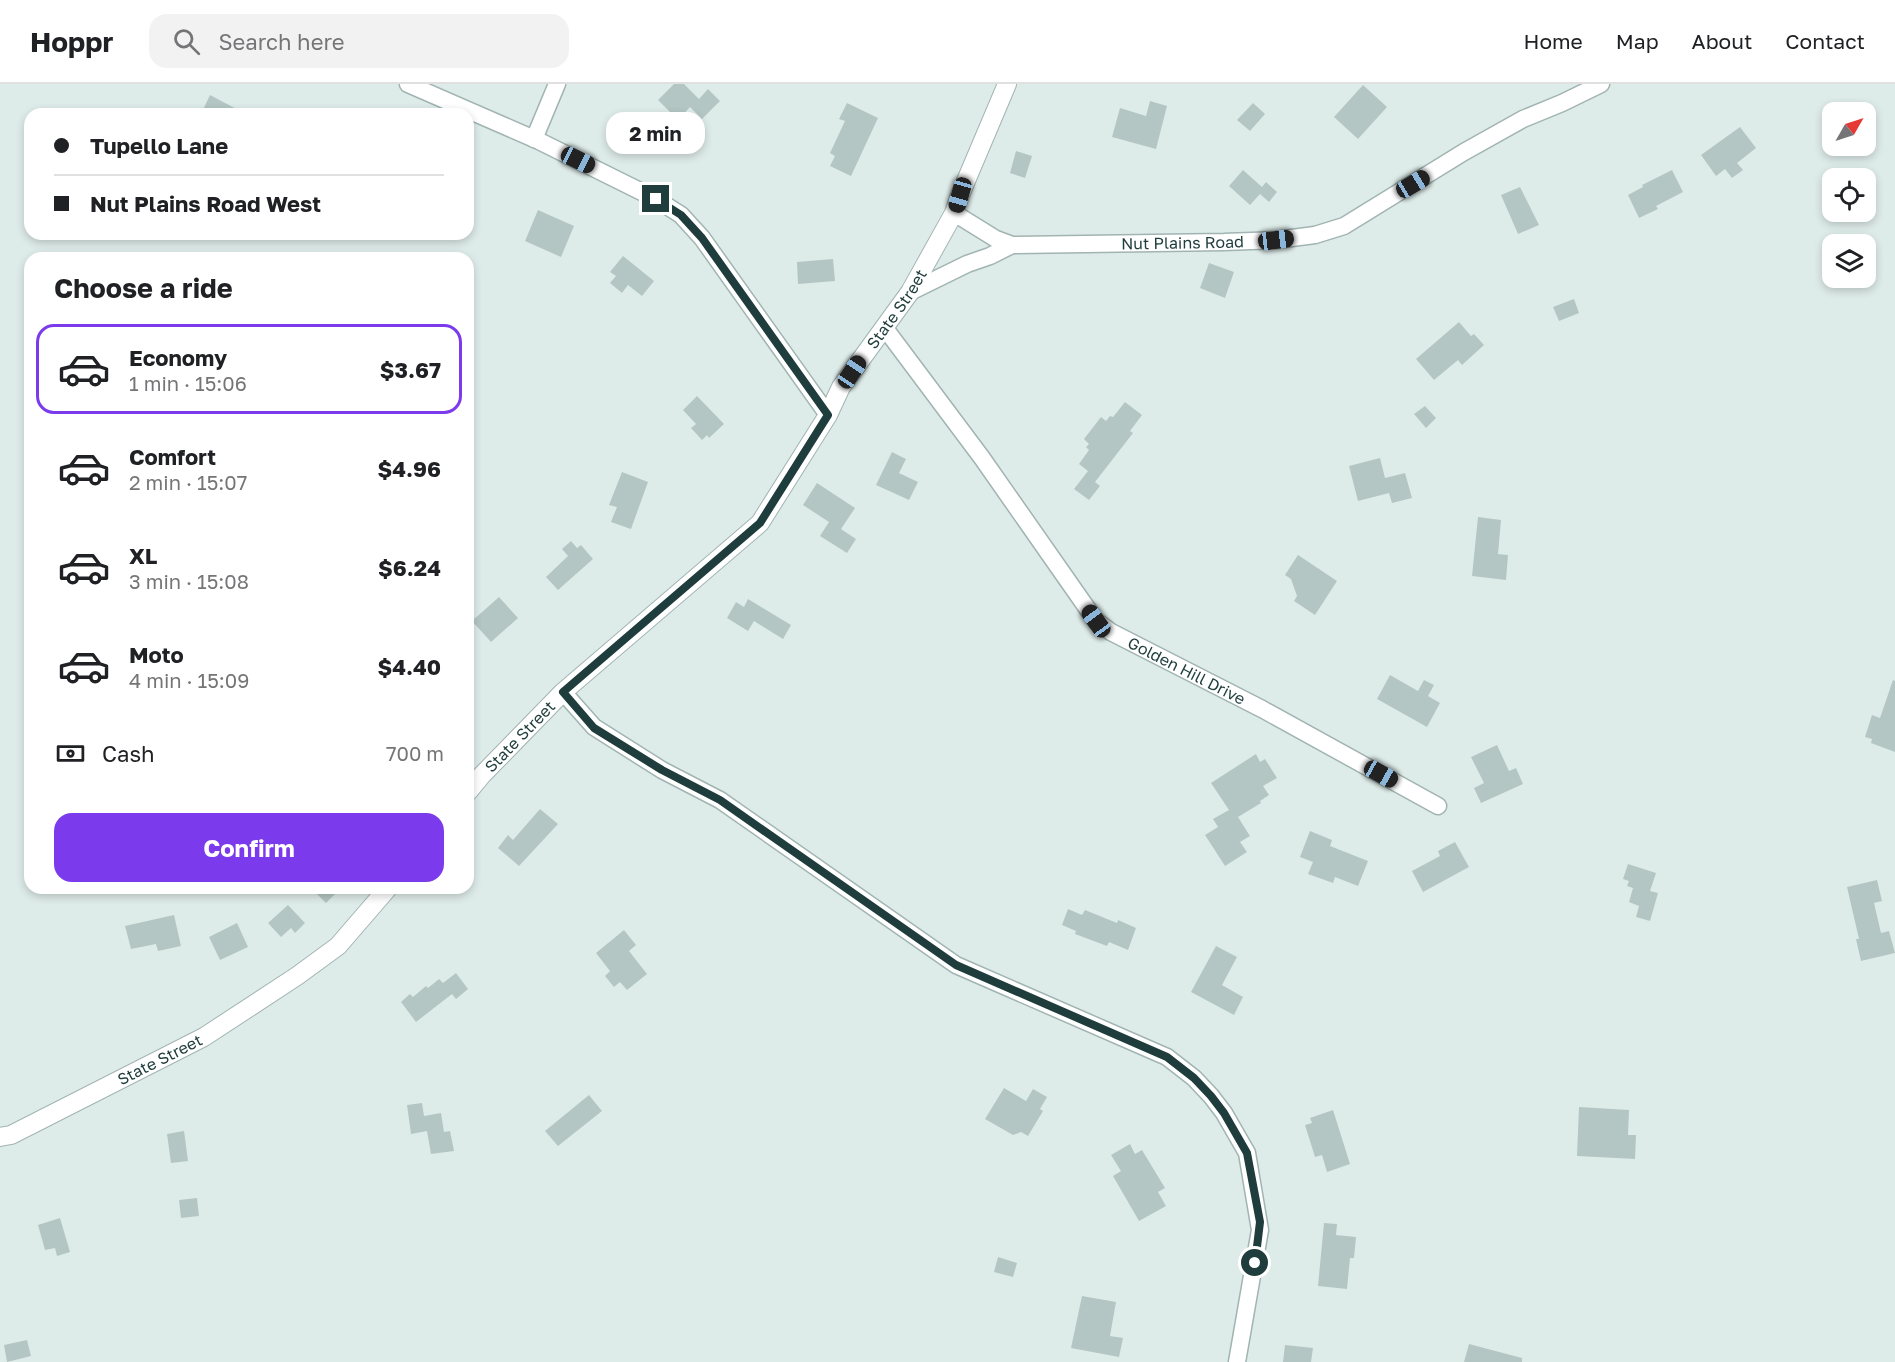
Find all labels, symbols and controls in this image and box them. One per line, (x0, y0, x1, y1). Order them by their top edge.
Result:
search box (149, 14, 569, 68)
text: Hoppr (30, 25, 113, 58)
icon: search (170, 25, 203, 58)
text: Search here (218, 28, 345, 55)
text: Home (1523, 28, 1583, 54)
text: Map (1616, 28, 1659, 54)
text: About (1692, 28, 1752, 54)
text: Contact (1785, 28, 1865, 54)
north arrow (1822, 102, 1876, 156)
map controls (1822, 102, 1876, 288)
callout: 2 min (606, 112, 706, 154)
text: 2 min (629, 121, 682, 145)
text: Tupello Lane (90, 132, 228, 159)
car (558, 144, 598, 176)
car (1393, 167, 1433, 201)
button: locate (1822, 168, 1876, 222)
car (946, 175, 974, 215)
route end (642, 185, 669, 212)
text: Nut Plains Road West (90, 190, 321, 217)
car (1257, 229, 1295, 251)
street label: Nut Plains Road (1121, 231, 1244, 253)
button: layers (1822, 234, 1876, 288)
street label: State Street (862, 266, 931, 353)
text: Choose a ride (54, 272, 233, 304)
icon: car (57, 342, 111, 396)
text: Economy (129, 344, 227, 371)
car (834, 352, 870, 392)
text: $3.67 (380, 356, 441, 383)
text: 1 min · 15:06 (129, 371, 247, 395)
icon: car (57, 441, 111, 495)
text: Comfort (129, 443, 216, 470)
text: $4.96 (378, 455, 441, 482)
text: 2 min · 15:07 (129, 470, 247, 494)
icon: car (57, 540, 111, 594)
text: XL (129, 542, 157, 569)
text: $6.24 (378, 554, 441, 581)
text: 3 min · 15:08 (129, 569, 249, 593)
car (1078, 601, 1114, 641)
street label: Golden Hill Drive (1125, 632, 1249, 709)
icon: car (57, 639, 111, 693)
text: Moto (129, 641, 184, 668)
text: $4.40 (377, 653, 441, 680)
text: 4 min · 15:09 (129, 668, 249, 692)
street label: State Street (480, 696, 559, 776)
icon: cash (54, 737, 87, 770)
text: Cash (102, 740, 155, 767)
text: 700 m (386, 741, 444, 765)
car (1361, 757, 1401, 791)
button: Confirm (54, 813, 444, 882)
street label: State Street (114, 1030, 205, 1089)
route start (1241, 1249, 1268, 1276)

